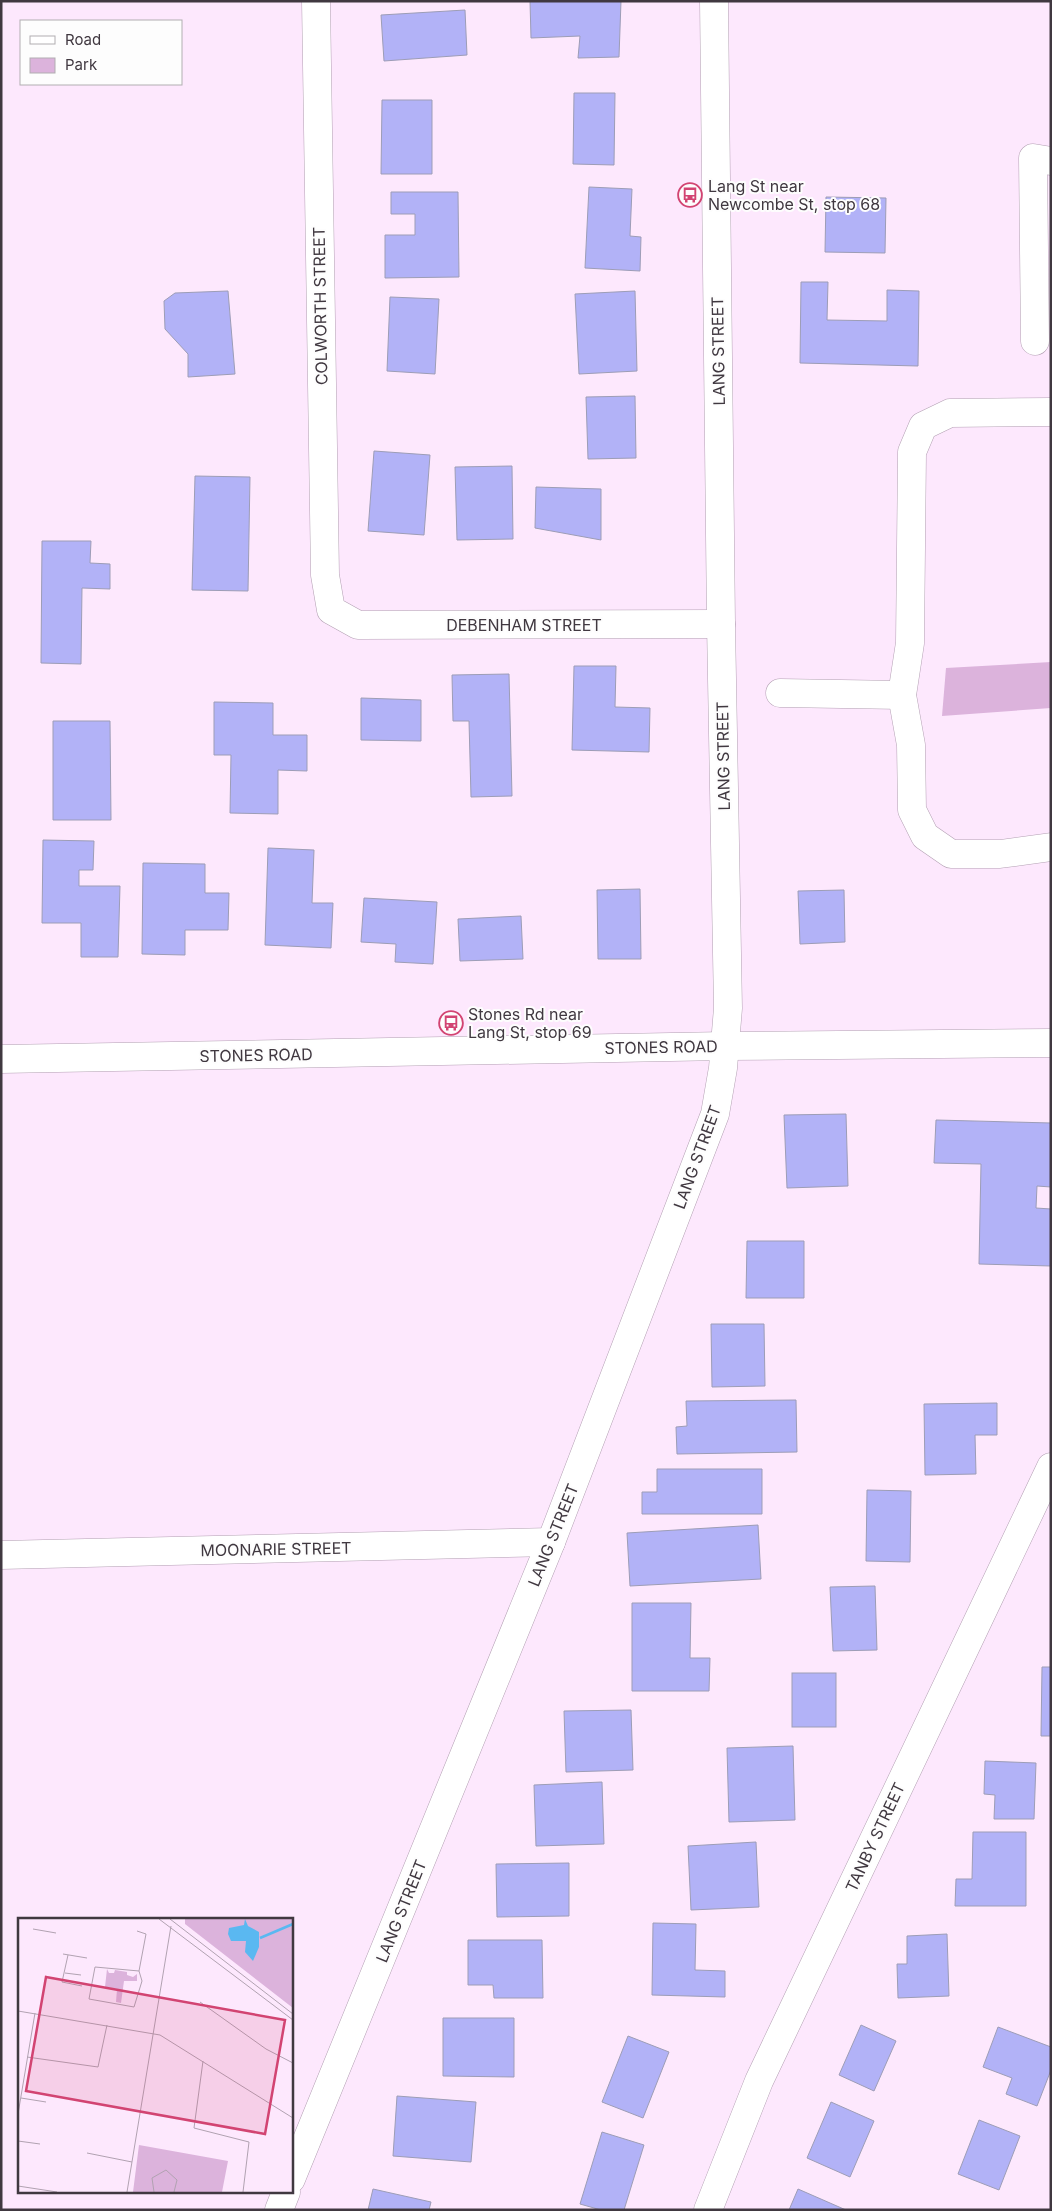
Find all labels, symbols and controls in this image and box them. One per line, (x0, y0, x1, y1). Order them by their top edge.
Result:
legend (20, 20, 182, 85)
text: Road (65, 30, 101, 49)
text: Park (65, 55, 98, 74)
place label: Lang St near Newcombe St, stop 68 (708, 176, 880, 214)
bus stop icon: Lang St near Newcombe St, stop 68 (677, 182, 703, 208)
street label: COLWORTH STREET (309, 227, 331, 385)
street label: LANG STREET (707, 296, 729, 406)
street label: DEBENHAM STREET (446, 615, 602, 635)
street label: LANG STREET (712, 701, 734, 811)
place label: Stones Rd near Lang St, stop 69 (468, 1004, 592, 1042)
bus stop icon: Stones Rd near Lang St, stop 69 (438, 1010, 464, 1036)
street label: STONES ROAD (604, 1036, 718, 1058)
street label: STONES ROAD (199, 1044, 313, 1066)
street label: LANG STREET (669, 1102, 725, 1212)
street label: LANG STREET (523, 1481, 583, 1589)
street label: MOONARIE STREET (200, 1538, 352, 1560)
street label: TANBY STREET (841, 1779, 909, 1895)
street label: LANG STREET (371, 1857, 431, 1965)
inset map (18, 1918, 292, 2194)

